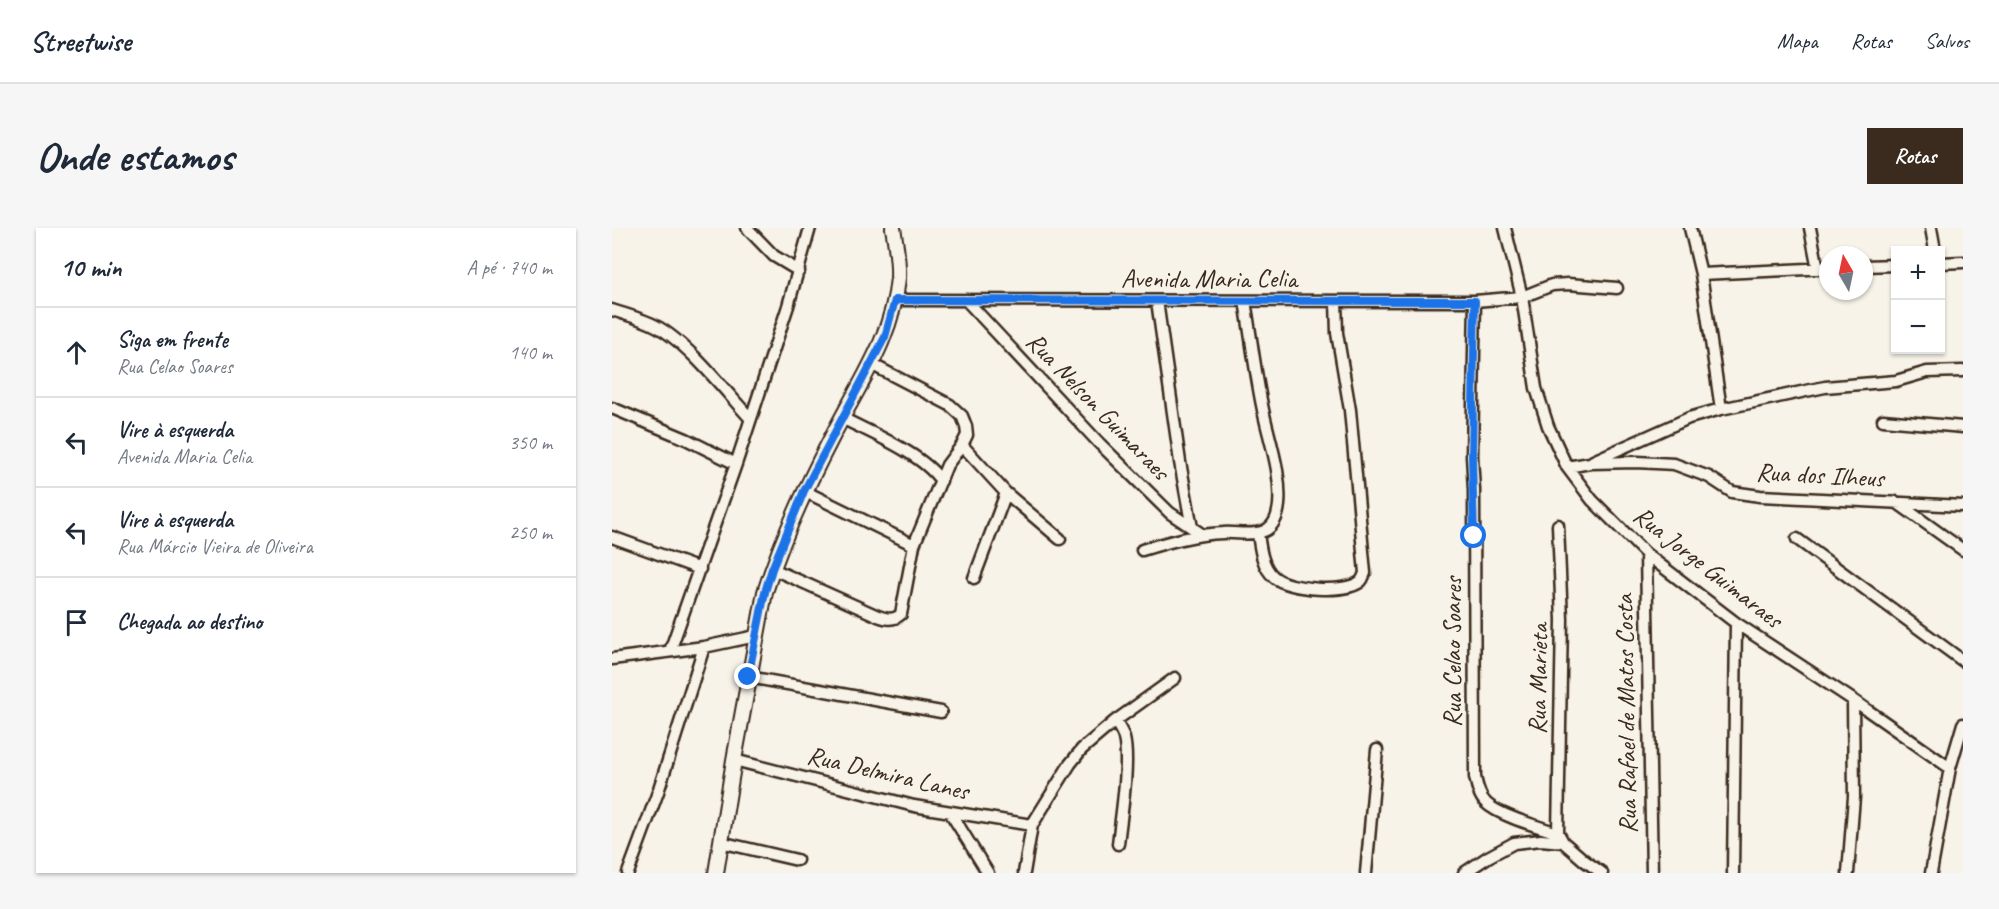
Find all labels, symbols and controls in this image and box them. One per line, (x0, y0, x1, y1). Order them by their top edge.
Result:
text: Streetwise (30, 24, 131, 59)
text: Mapa (1777, 28, 1818, 54)
text: Rotas (1851, 28, 1892, 54)
text: Salvos (1925, 28, 1969, 54)
button: Rotas (1867, 128, 1963, 184)
text: Onde estamos (36, 130, 233, 183)
north arrow (1819, 246, 1873, 300)
map controls (1891, 246, 1945, 354)
button: + (1891, 246, 1945, 300)
text: 10 min (60, 251, 122, 284)
text: A pé · 740 m (467, 255, 552, 280)
street label: Avenida Maria Celia (1121, 262, 1299, 295)
button: − (1891, 300, 1945, 354)
street label: Rua Nelson Guimaraes (1019, 325, 1178, 489)
text: Siga em frente (117, 326, 228, 354)
icon: ahead (60, 336, 93, 369)
text: 140 m (509, 340, 552, 365)
text: Rua Celao Soares (117, 354, 233, 379)
text: Vire à esquerda (117, 416, 233, 444)
icon: left (60, 426, 93, 459)
text: 350 m (509, 430, 552, 455)
text: Avenida Maria Celia (117, 444, 252, 469)
street label: Rua dos Ilheus (1755, 455, 1887, 495)
street label: Rua Jorge Guimaraes (1627, 498, 1791, 637)
text: Vire à esquerda (117, 506, 233, 534)
icon: left (60, 516, 93, 549)
text: 250 m (509, 520, 552, 545)
route start (1460, 522, 1486, 548)
text: Rua Márcio Vieira de Oliveira (117, 534, 313, 559)
street label: Rua Celao Soares (1436, 575, 1469, 727)
street label: Rua Rafael de Matos Costa (1607, 592, 1645, 834)
icon: arrive (60, 606, 93, 639)
text: Chegada ao destino (117, 608, 262, 636)
street label: Rua Marieta (1521, 621, 1556, 735)
route end (734, 663, 760, 689)
street label: Rua Delmira Lanes (804, 738, 974, 808)

